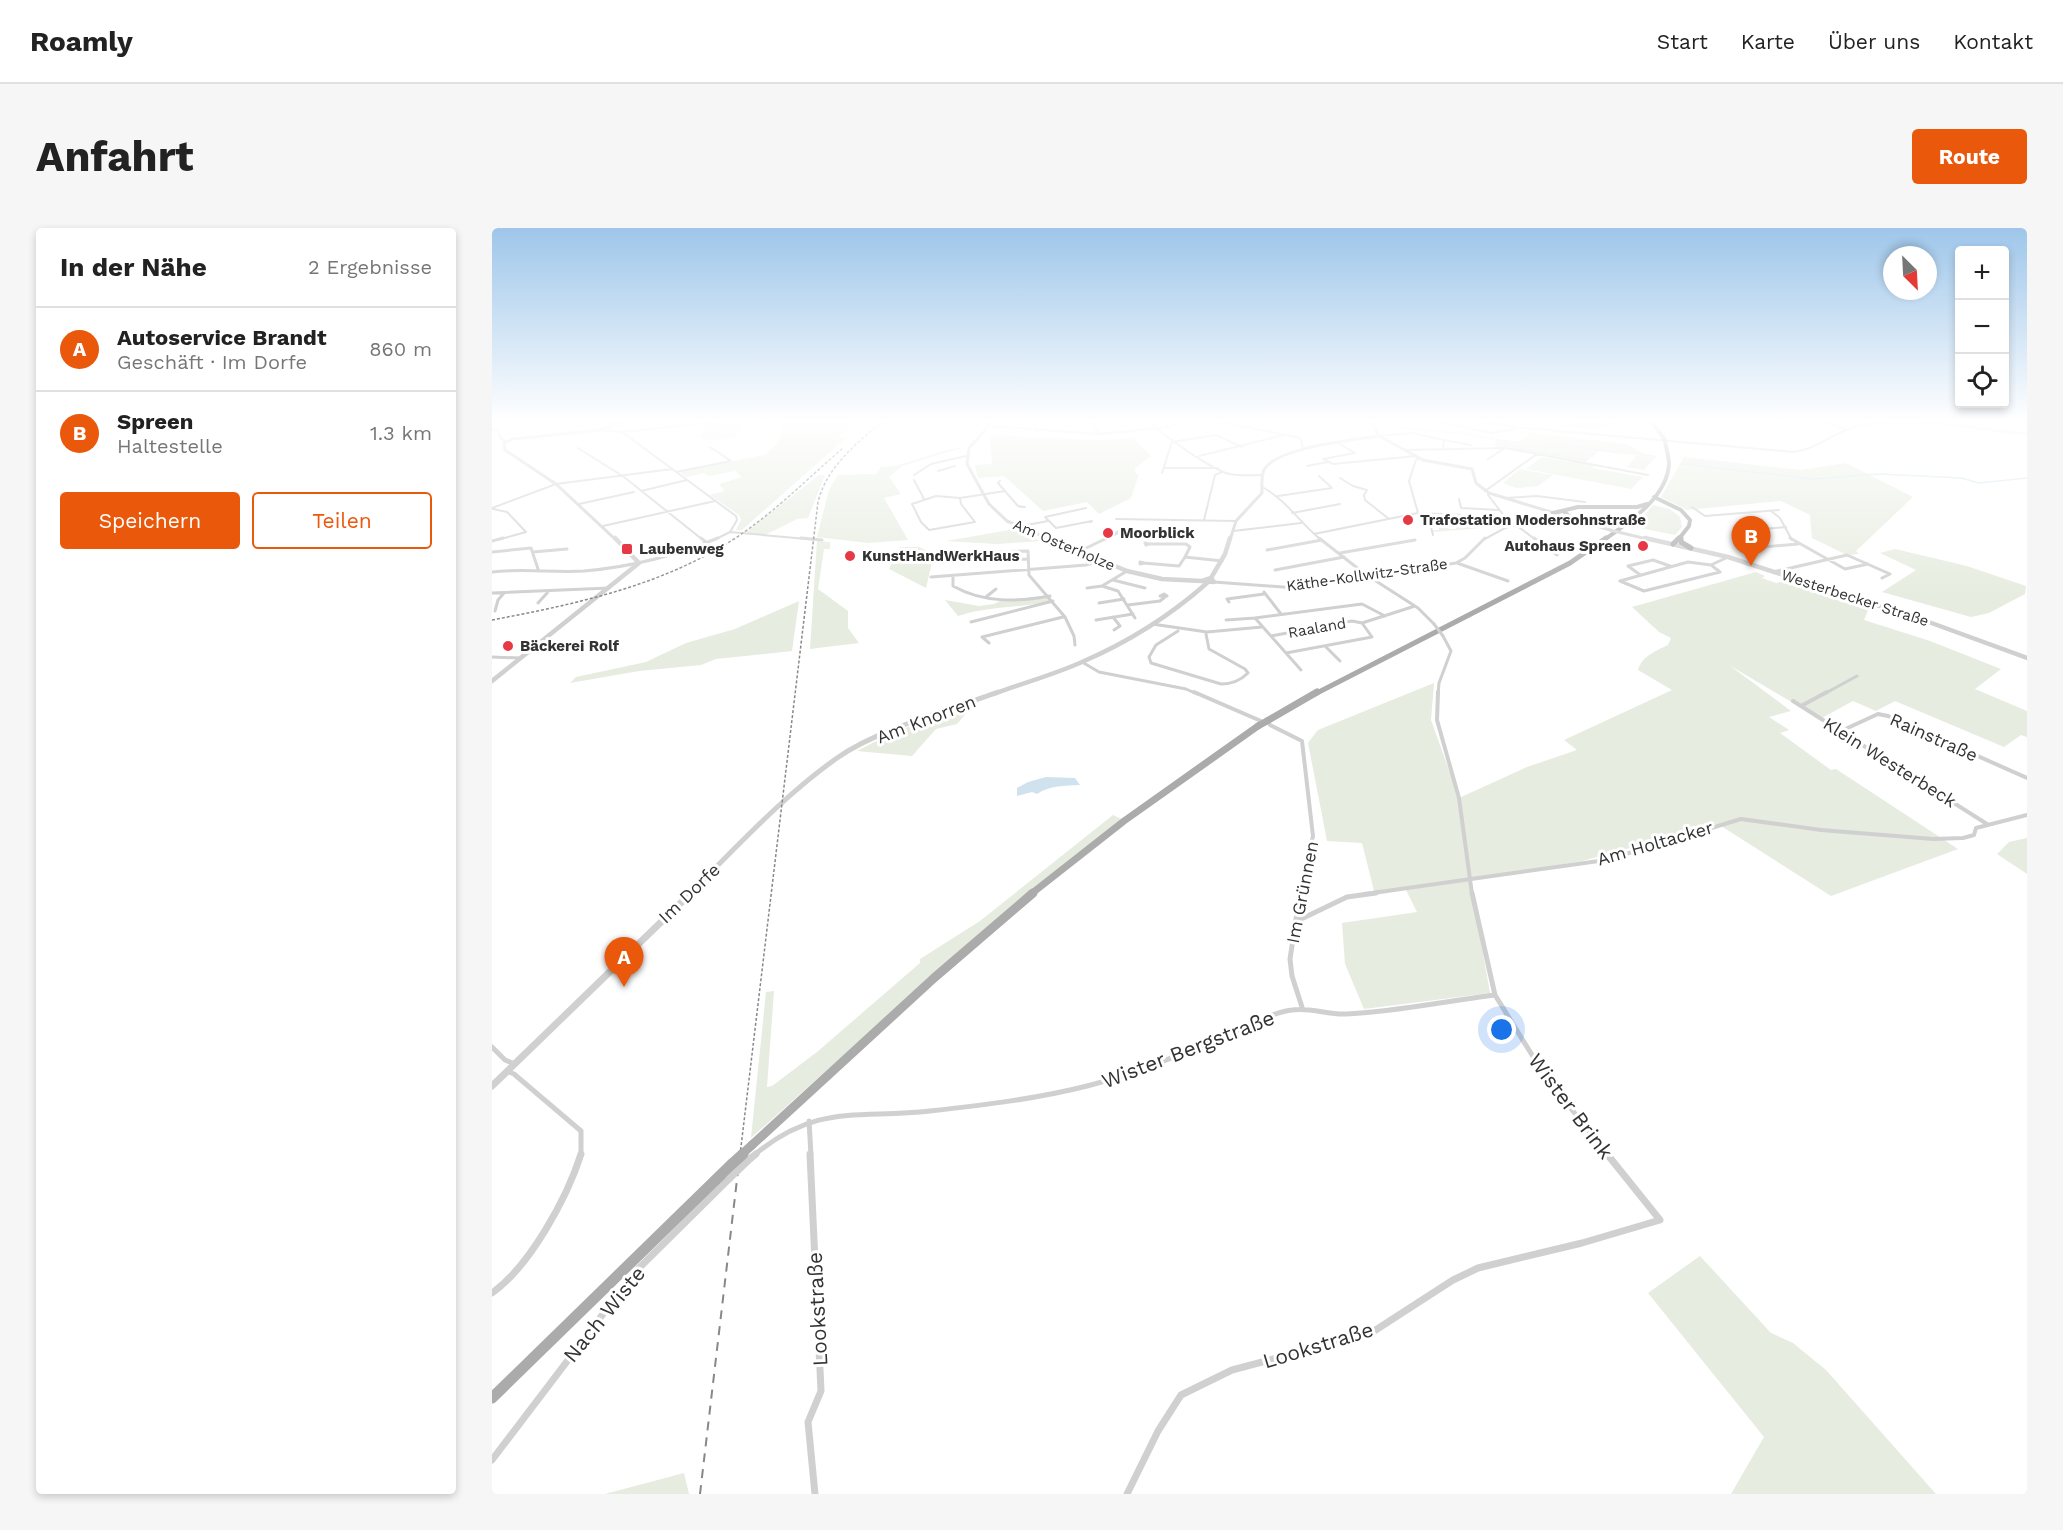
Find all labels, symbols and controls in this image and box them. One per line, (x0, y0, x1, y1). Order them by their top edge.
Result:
text: Roamly (30, 25, 133, 58)
text: Start (1657, 29, 1708, 54)
text: Karte (1741, 29, 1795, 54)
text: Über uns (1828, 29, 1920, 54)
text: Kontakt (1953, 29, 2033, 54)
button: Route (1912, 129, 2027, 184)
text: Anfahrt (36, 132, 194, 181)
north arrow (1883, 246, 1937, 300)
map controls (1955, 246, 2009, 408)
button: + (1955, 246, 2009, 300)
text: In der Nähe (60, 252, 207, 282)
text: 2 Ergebnisse (308, 255, 432, 279)
button: − (1955, 300, 2009, 354)
text: Autoservice Brandt (117, 325, 327, 350)
text: A (73, 337, 86, 361)
text: 860 m (369, 337, 432, 361)
text: Geschäft · Im Dorfe (117, 350, 307, 374)
button: locate (1955, 354, 2009, 408)
text: Spreen (117, 409, 193, 434)
text: B (73, 421, 86, 445)
text: 1.3 km (370, 421, 432, 445)
text: Haltestelle (117, 434, 223, 458)
button: Speichern (60, 492, 240, 549)
button: Teilen (252, 492, 432, 549)
place label: Trafostation Modersohnstraße (1420, 511, 1646, 529)
marker: Trafostation Modersohnstraße (1401, 513, 1415, 527)
street label: Am Osterholze (1010, 515, 1118, 575)
pin: B (1732, 516, 1770, 566)
place label: Moorblick (1120, 524, 1195, 542)
marker: Moorblick (1101, 526, 1115, 540)
place label: Autohaus Spreen (1504, 537, 1631, 555)
marker: Autohaus Spreen (1636, 539, 1650, 553)
place label: Laubenweg (639, 540, 724, 558)
marker: Laubenweg (620, 542, 634, 556)
place label: KunstHandWerkHaus (862, 547, 1020, 565)
marker: KunstHandWerkHaus (843, 549, 857, 563)
street label: Käthe-Kollwitz-Straße (1285, 555, 1449, 595)
street label: Westerbecker Straße (1779, 566, 1931, 630)
street label: Raaland (1287, 614, 1347, 642)
place label: Bäckerei Rolf (520, 637, 620, 655)
marker: Bäckerei Rolf (501, 639, 515, 653)
street label: Am Knorren (873, 690, 979, 748)
street label: Rainstraße (1887, 708, 1981, 766)
street label: Klein Westerbeck (1820, 713, 1960, 811)
street label: Am Holtacker (1595, 816, 1715, 870)
street label: Im Grünnen (1282, 839, 1322, 945)
street label: Im Dorfe (654, 859, 724, 927)
pin: A (604, 938, 644, 987)
street label: Wister Bergstraße (1098, 1005, 1278, 1093)
your location (1487, 1015, 1516, 1044)
street label: Wister Brink (1523, 1048, 1619, 1164)
street label: Lookstraße (802, 1251, 832, 1367)
street label: Nach Wiste (558, 1261, 650, 1367)
street label: Lookstraße (1260, 1316, 1376, 1374)

